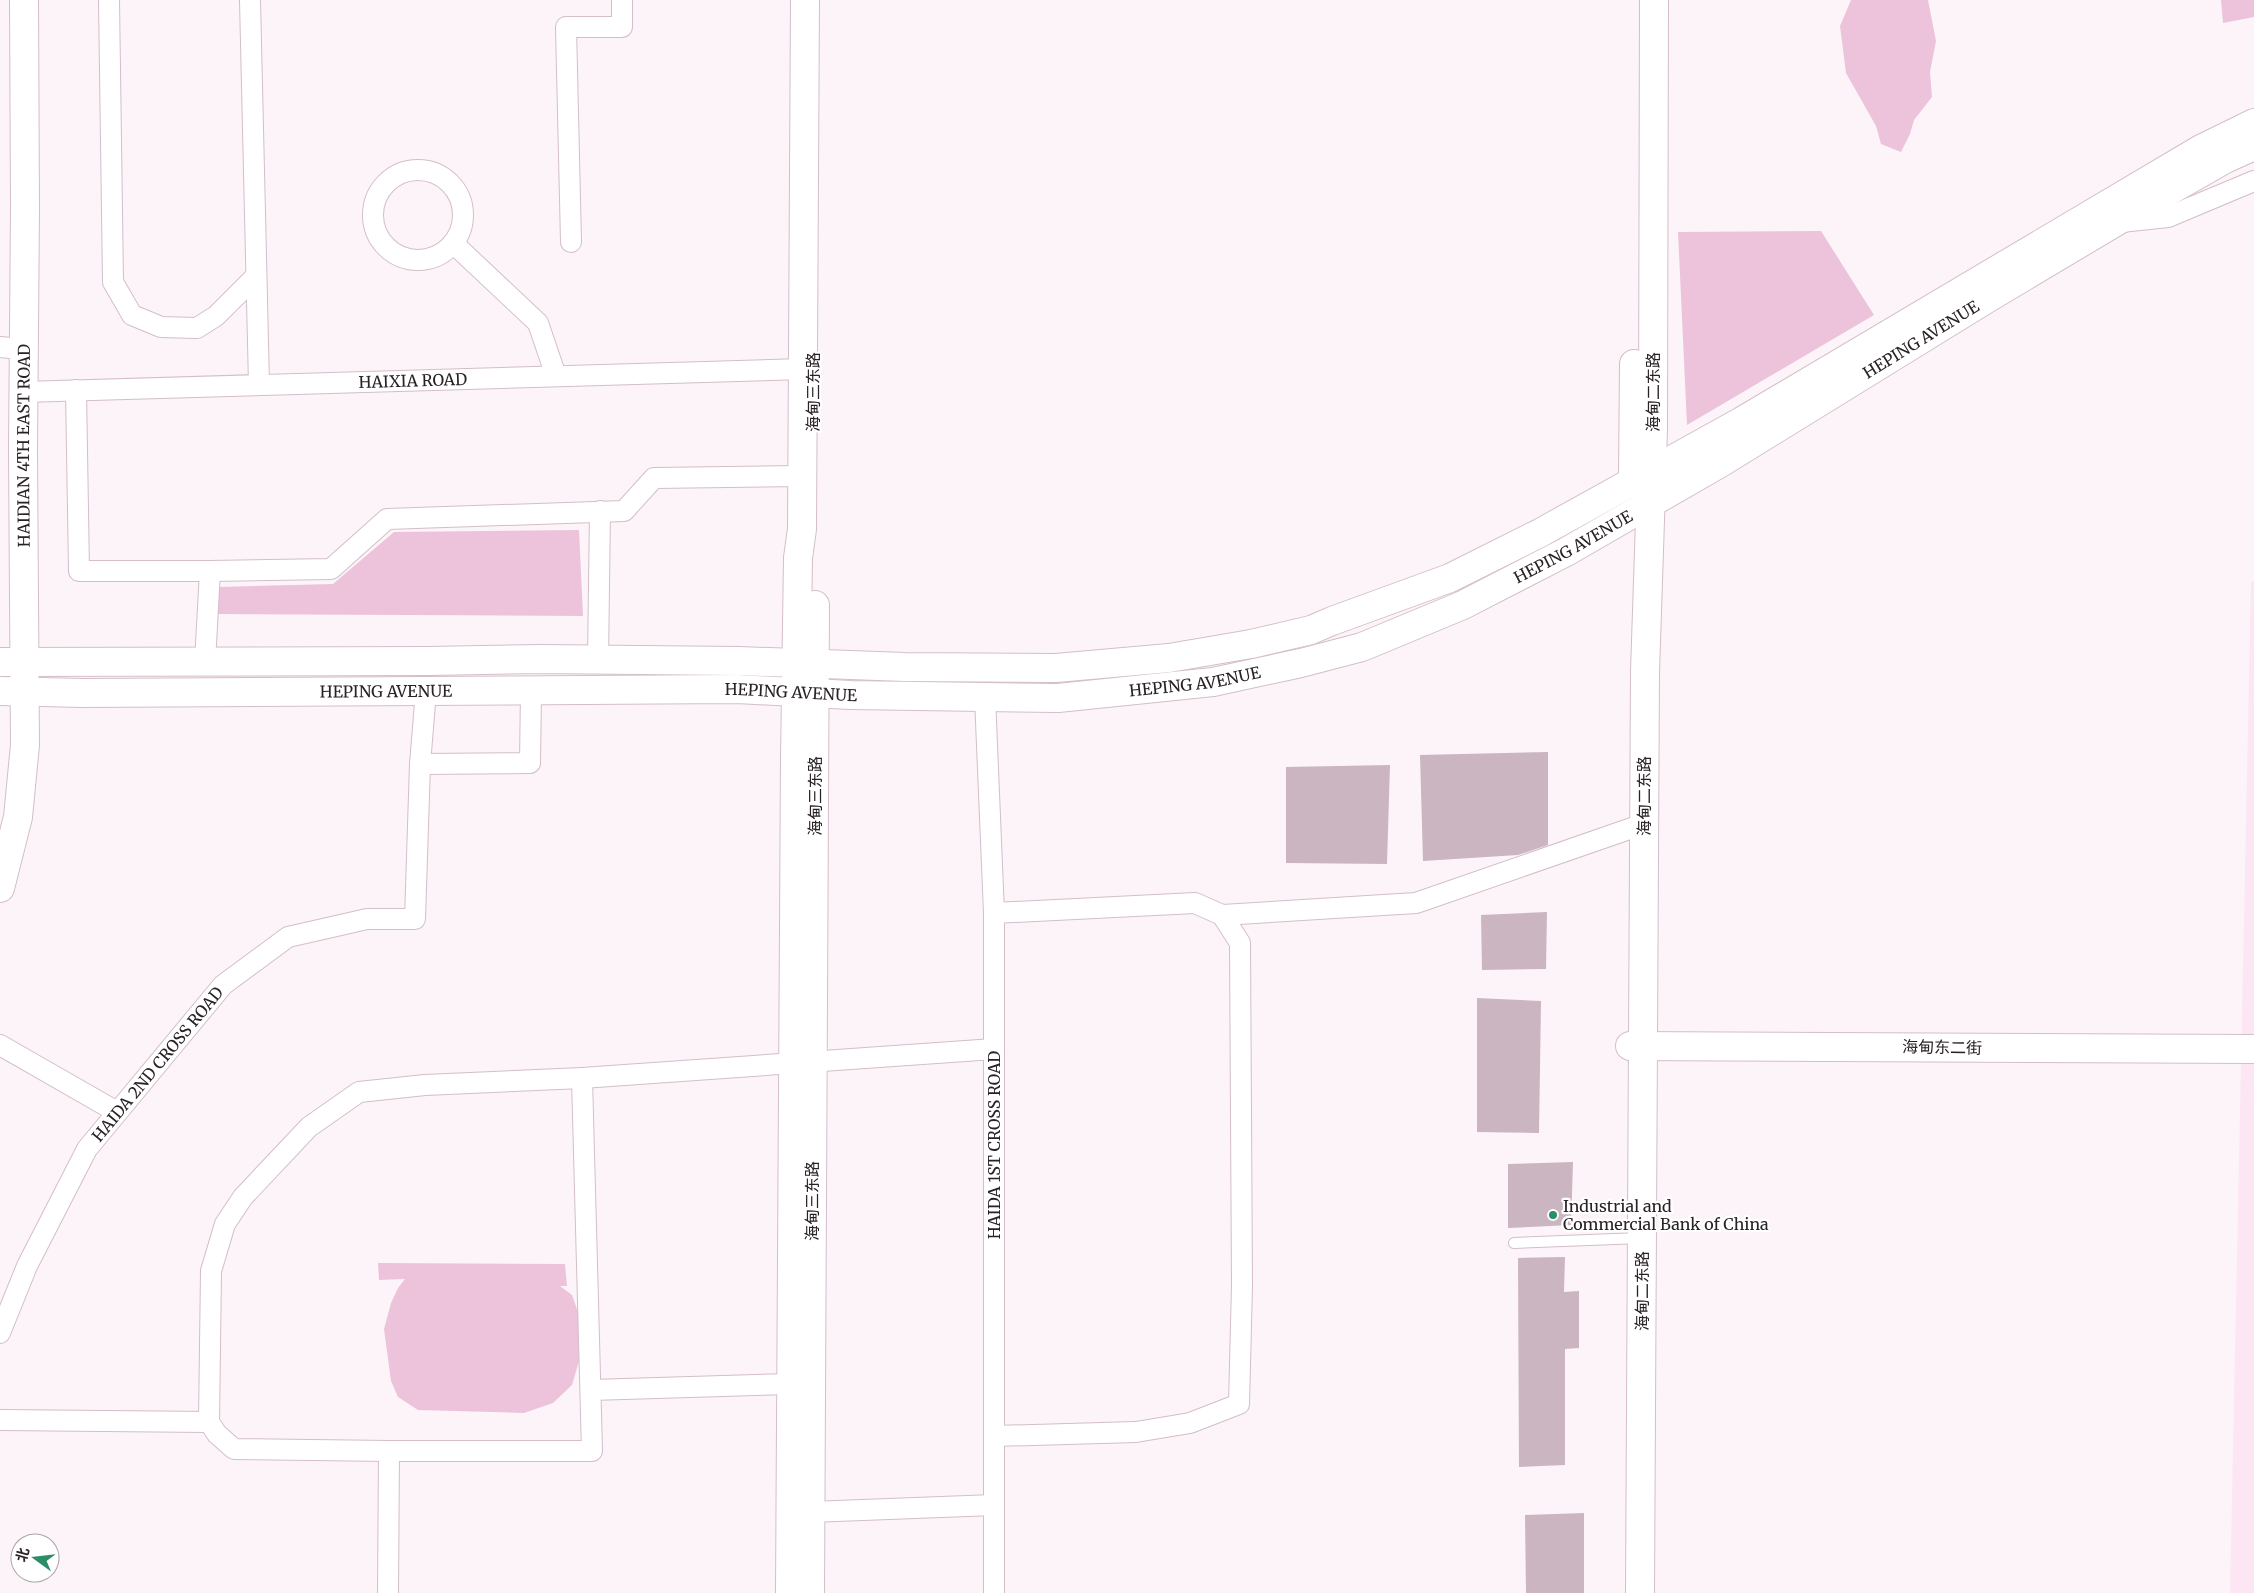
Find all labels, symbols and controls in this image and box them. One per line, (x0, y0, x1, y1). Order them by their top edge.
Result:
street label: HEPING AVENUE (1859, 296, 1983, 383)
street label: HAIDIAN 4TH EAST ROAD (13, 344, 34, 547)
street label: 海甸三东路 (803, 352, 823, 432)
street label: 海甸二东路 (1643, 352, 1663, 432)
street label: HAIXIA ROAD (358, 369, 467, 392)
street label: HEPING AVENUE (1510, 506, 1637, 587)
street label: HEPING AVENUE (1128, 662, 1263, 701)
street label: HEPING AVENUE (725, 679, 858, 705)
street label: HEPING AVENUE (320, 681, 453, 702)
street label: 海甸三东路 (805, 756, 825, 836)
street label: 海甸二东路 (1634, 756, 1654, 836)
street label: HAIDA 2ND CROSS ROAD (87, 983, 227, 1146)
street label: 海甸东二街 (1902, 1036, 1982, 1058)
street label: HAIDA 1ST CROSS ROAD (984, 1051, 1004, 1239)
street label: 海甸三东路 (802, 1161, 822, 1241)
place label: Industrial and Commercial Bank of China (1563, 1196, 1769, 1234)
marker: Industrial and Commercial Bank of China (1547, 1209, 1559, 1221)
street label: 海甸二东路 (1632, 1251, 1652, 1331)
north arrow (10, 1533, 60, 1583)
text: 北 (12, 1546, 33, 1564)

